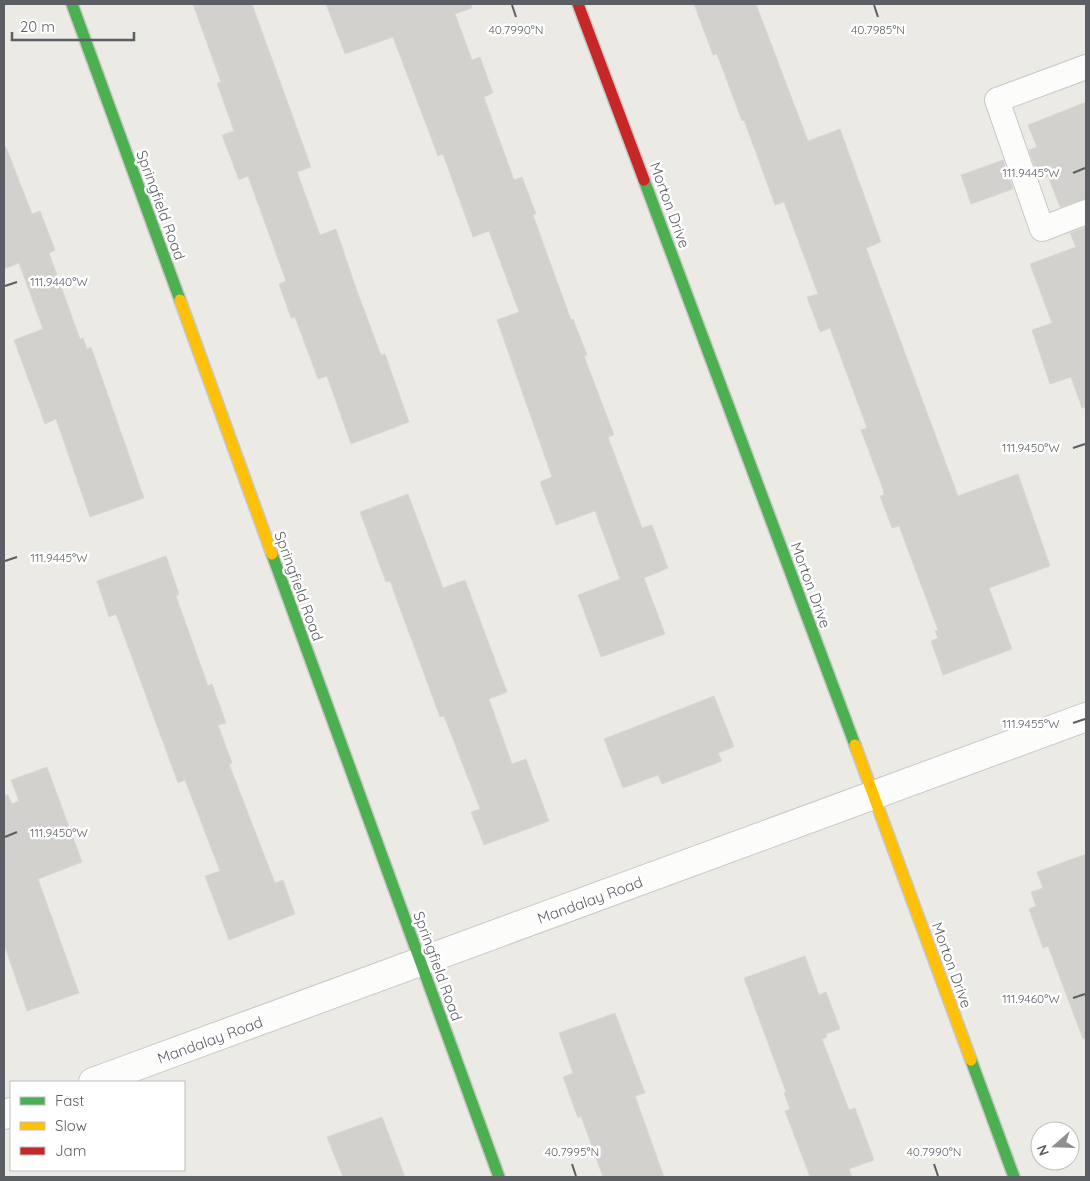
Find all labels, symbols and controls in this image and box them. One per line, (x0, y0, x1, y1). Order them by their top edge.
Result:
scale bar (12, 10, 135, 42)
text: 20 m (20, 17, 55, 36)
text: 40.7990°N (488, 22, 544, 37)
text: 40.7985°N (851, 22, 905, 37)
street label: Springfield Road (132, 148, 190, 262)
street label: Morton Drive (646, 159, 694, 251)
text: 111.9445°W (1002, 165, 1060, 180)
text: 111.9440°W (30, 274, 88, 289)
text: 111.9450°W (1002, 440, 1060, 455)
street label: Springfield Road (270, 529, 328, 643)
street label: Morton Drive (787, 539, 835, 631)
text: 111.9445°W (30, 550, 88, 565)
text: 111.9455°W (1002, 716, 1060, 731)
text: 111.9450°W (30, 825, 88, 840)
street label: Mandalay Road (535, 872, 645, 928)
street label: Springfield Road (409, 909, 467, 1023)
street label: Morton Drive (928, 919, 976, 1011)
text: 111.9460°W (1002, 991, 1060, 1006)
street label: Mandalay Road (155, 1012, 265, 1068)
legend (10, 1081, 185, 1171)
text: Fast (55, 1091, 84, 1110)
text: Slow (55, 1116, 87, 1135)
north arrow (1030, 1121, 1080, 1171)
text: Jam (55, 1141, 86, 1160)
text: N (1033, 1143, 1053, 1158)
text: 40.7995°N (545, 1144, 599, 1159)
text: 40.7990°N (906, 1144, 962, 1159)

